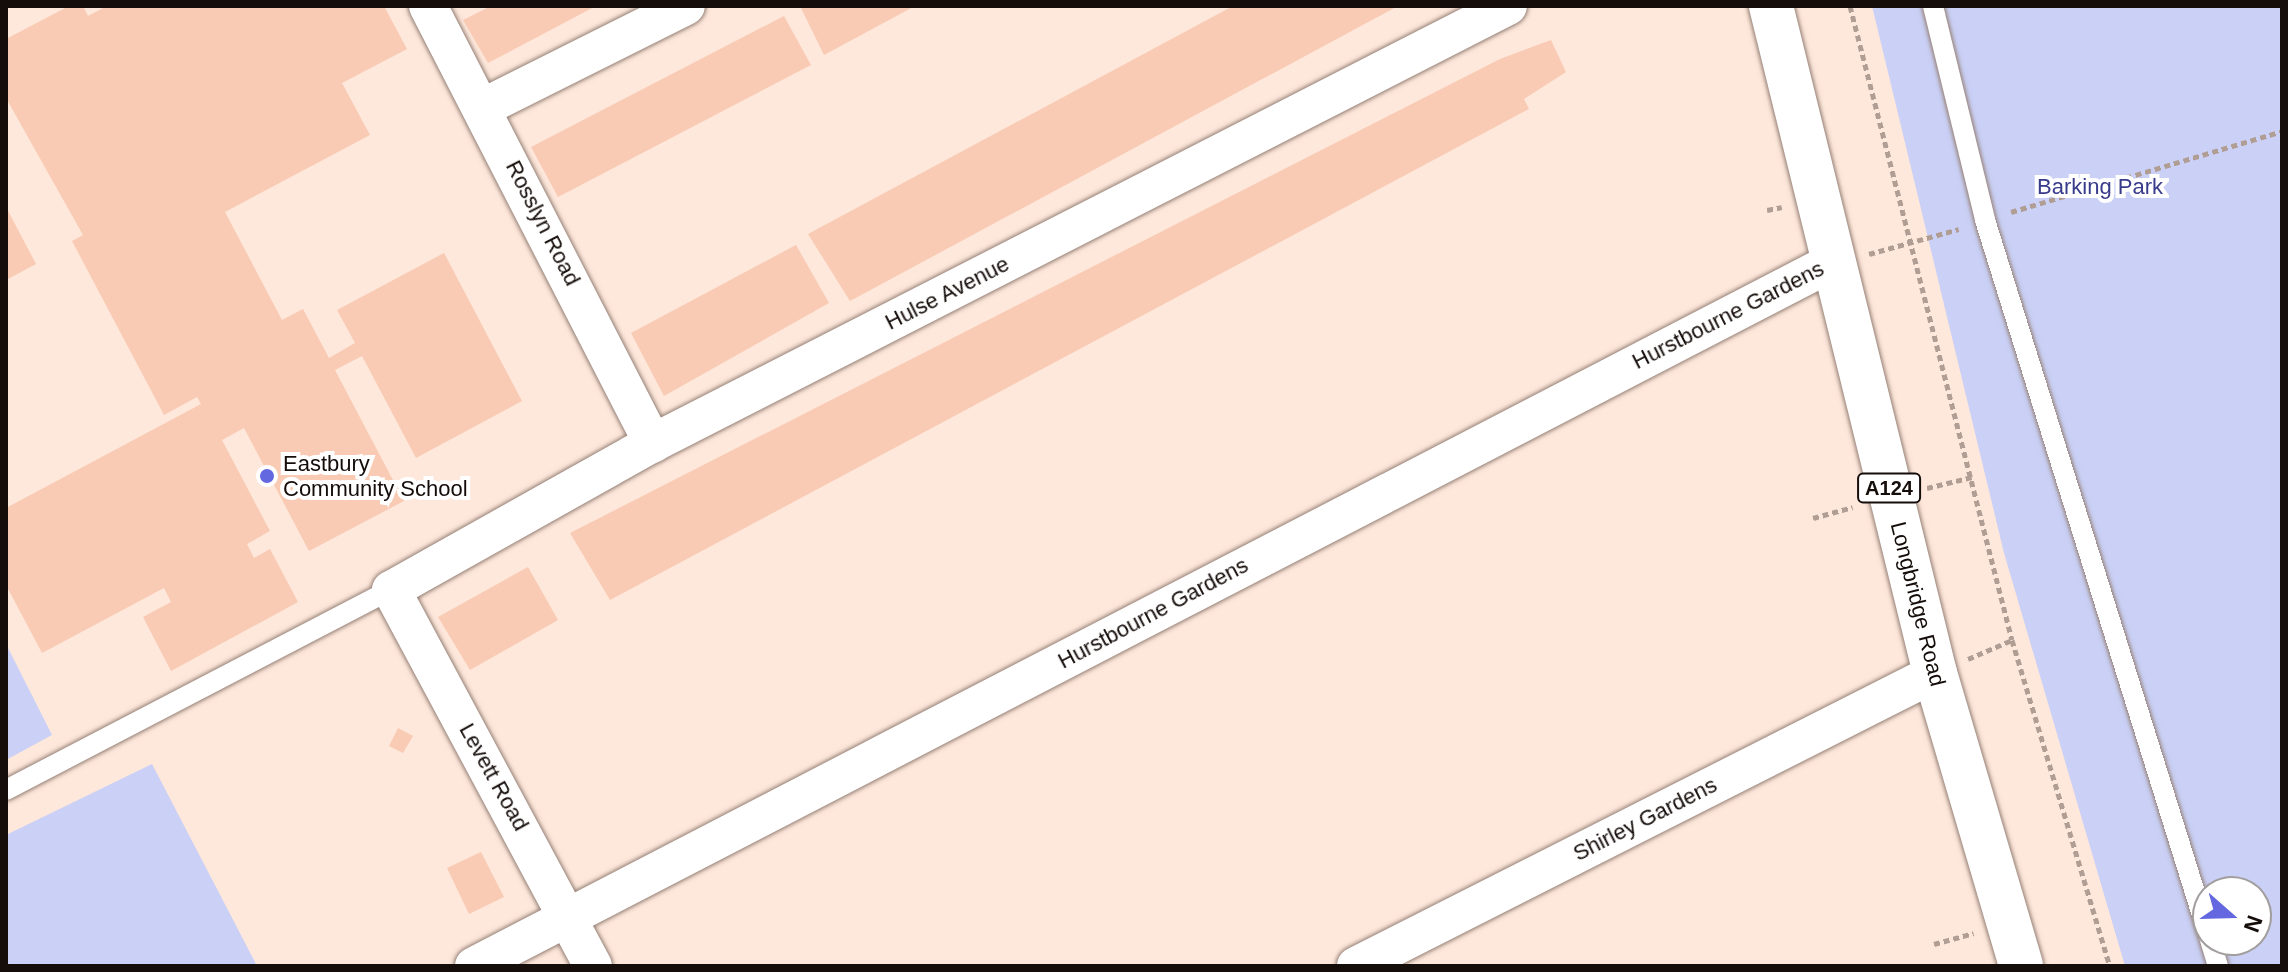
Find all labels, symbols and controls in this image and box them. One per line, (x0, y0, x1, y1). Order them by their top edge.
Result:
street label: Rosslyn Road (500, 156, 586, 290)
park label: Barking Park (2037, 174, 2163, 200)
street label: Hulse Avenue (880, 250, 1014, 336)
street label: Hurstbourne Gardens (1628, 255, 1828, 375)
place label: Eastbury Community School (283, 450, 468, 502)
marker: Eastbury Community School (258, 467, 276, 485)
road number: A124 (1857, 472, 1921, 504)
street label: Longbridge Road (1885, 519, 1951, 689)
street label: Hurstbourne Gardens (1053, 552, 1253, 674)
street label: Levett Road (454, 719, 534, 835)
street label: Shirley Gardens (1569, 771, 1721, 867)
north arrow (2192, 876, 2272, 956)
text: N (2239, 912, 2268, 935)

